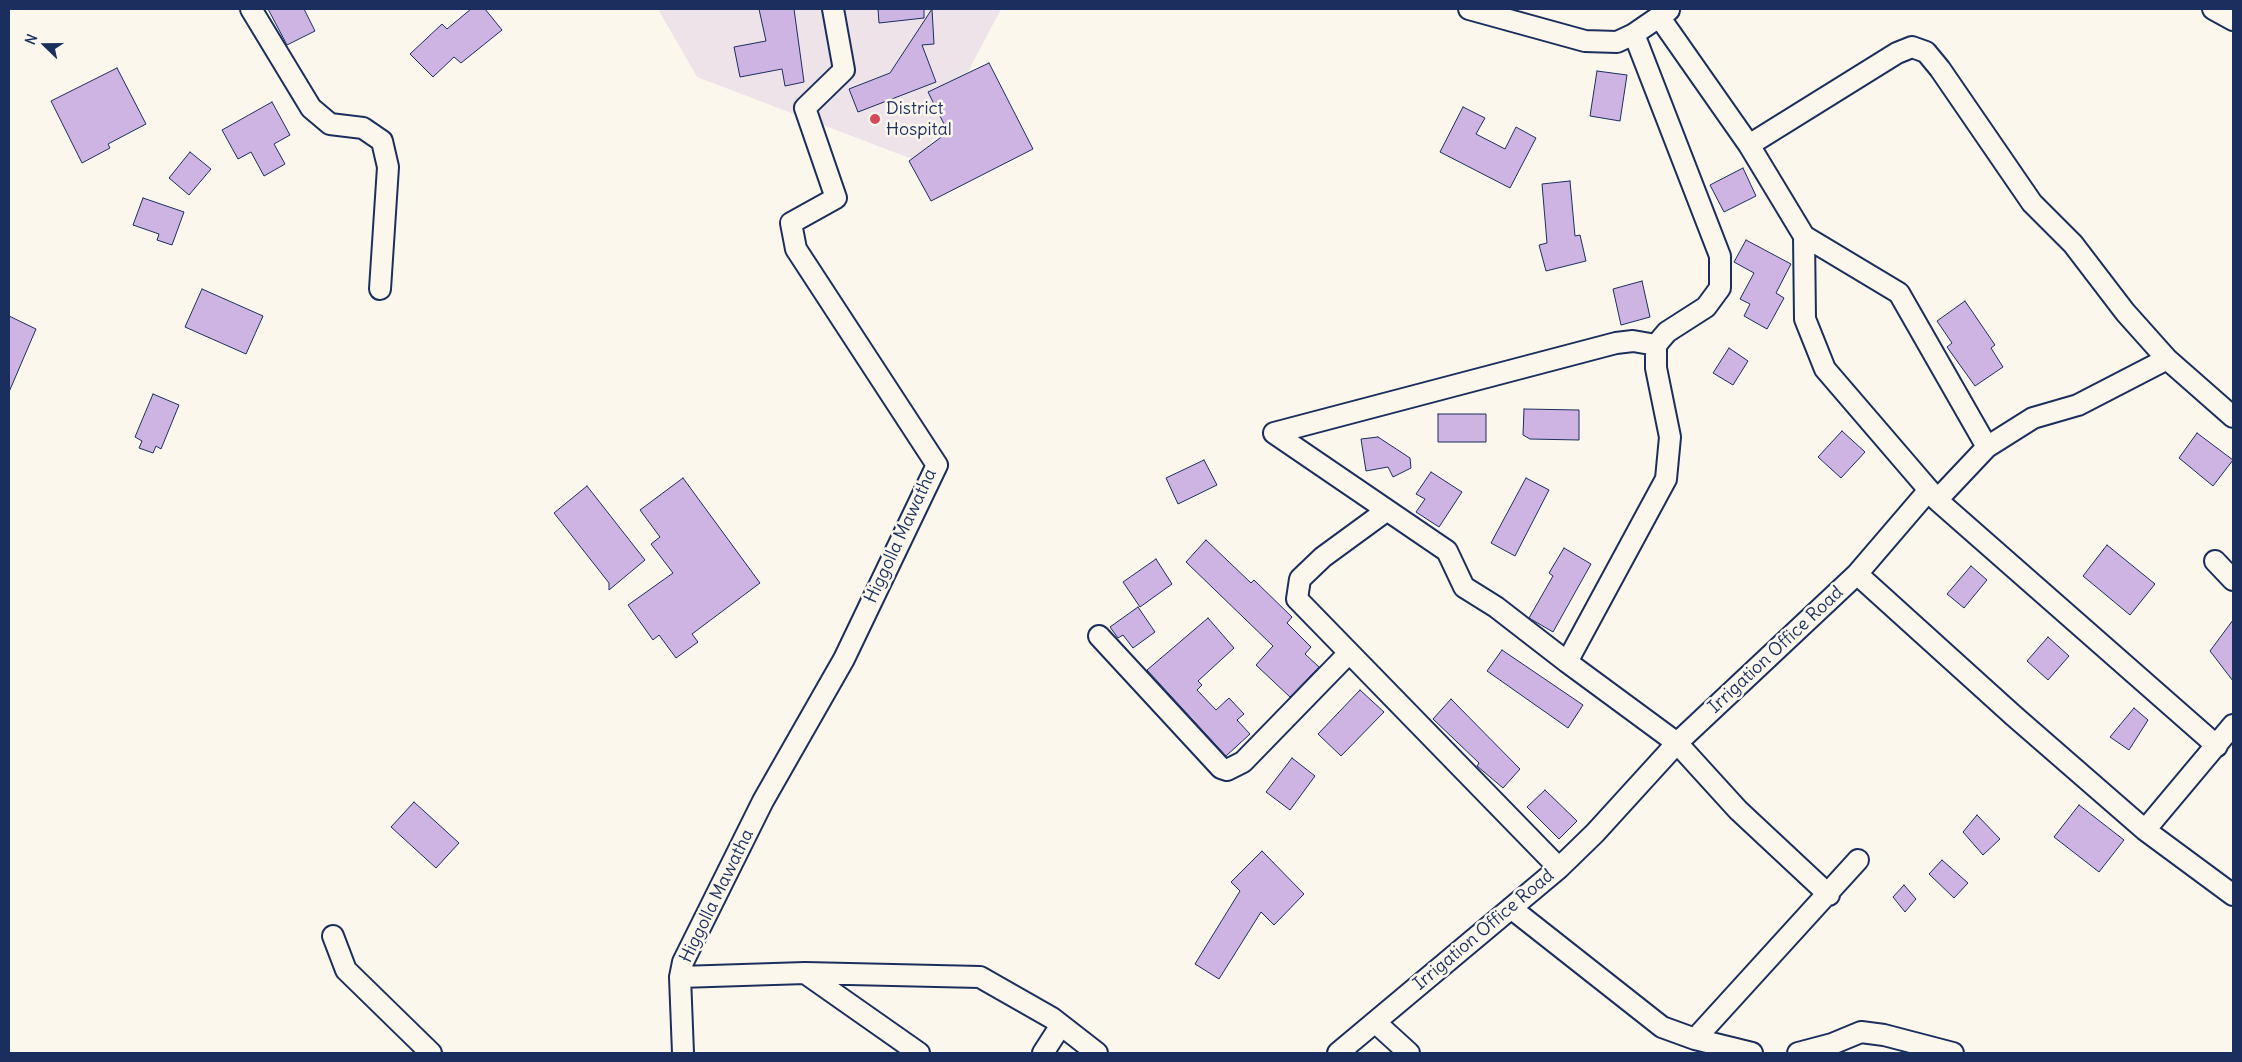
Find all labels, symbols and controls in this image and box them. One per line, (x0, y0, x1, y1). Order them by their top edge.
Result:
north arrow (20, 20, 70, 70)
text: N (21, 32, 41, 47)
place label: District Hospital (886, 98, 952, 140)
marker: District Hospital (868, 112, 882, 126)
street label: Higgolla Mawatha (860, 465, 942, 607)
street label: Irrigation Office Road (1704, 582, 1848, 718)
street label: Higgolla Mawatha (675, 826, 759, 966)
street label: Irrigation Office Road (1409, 865, 1559, 995)

